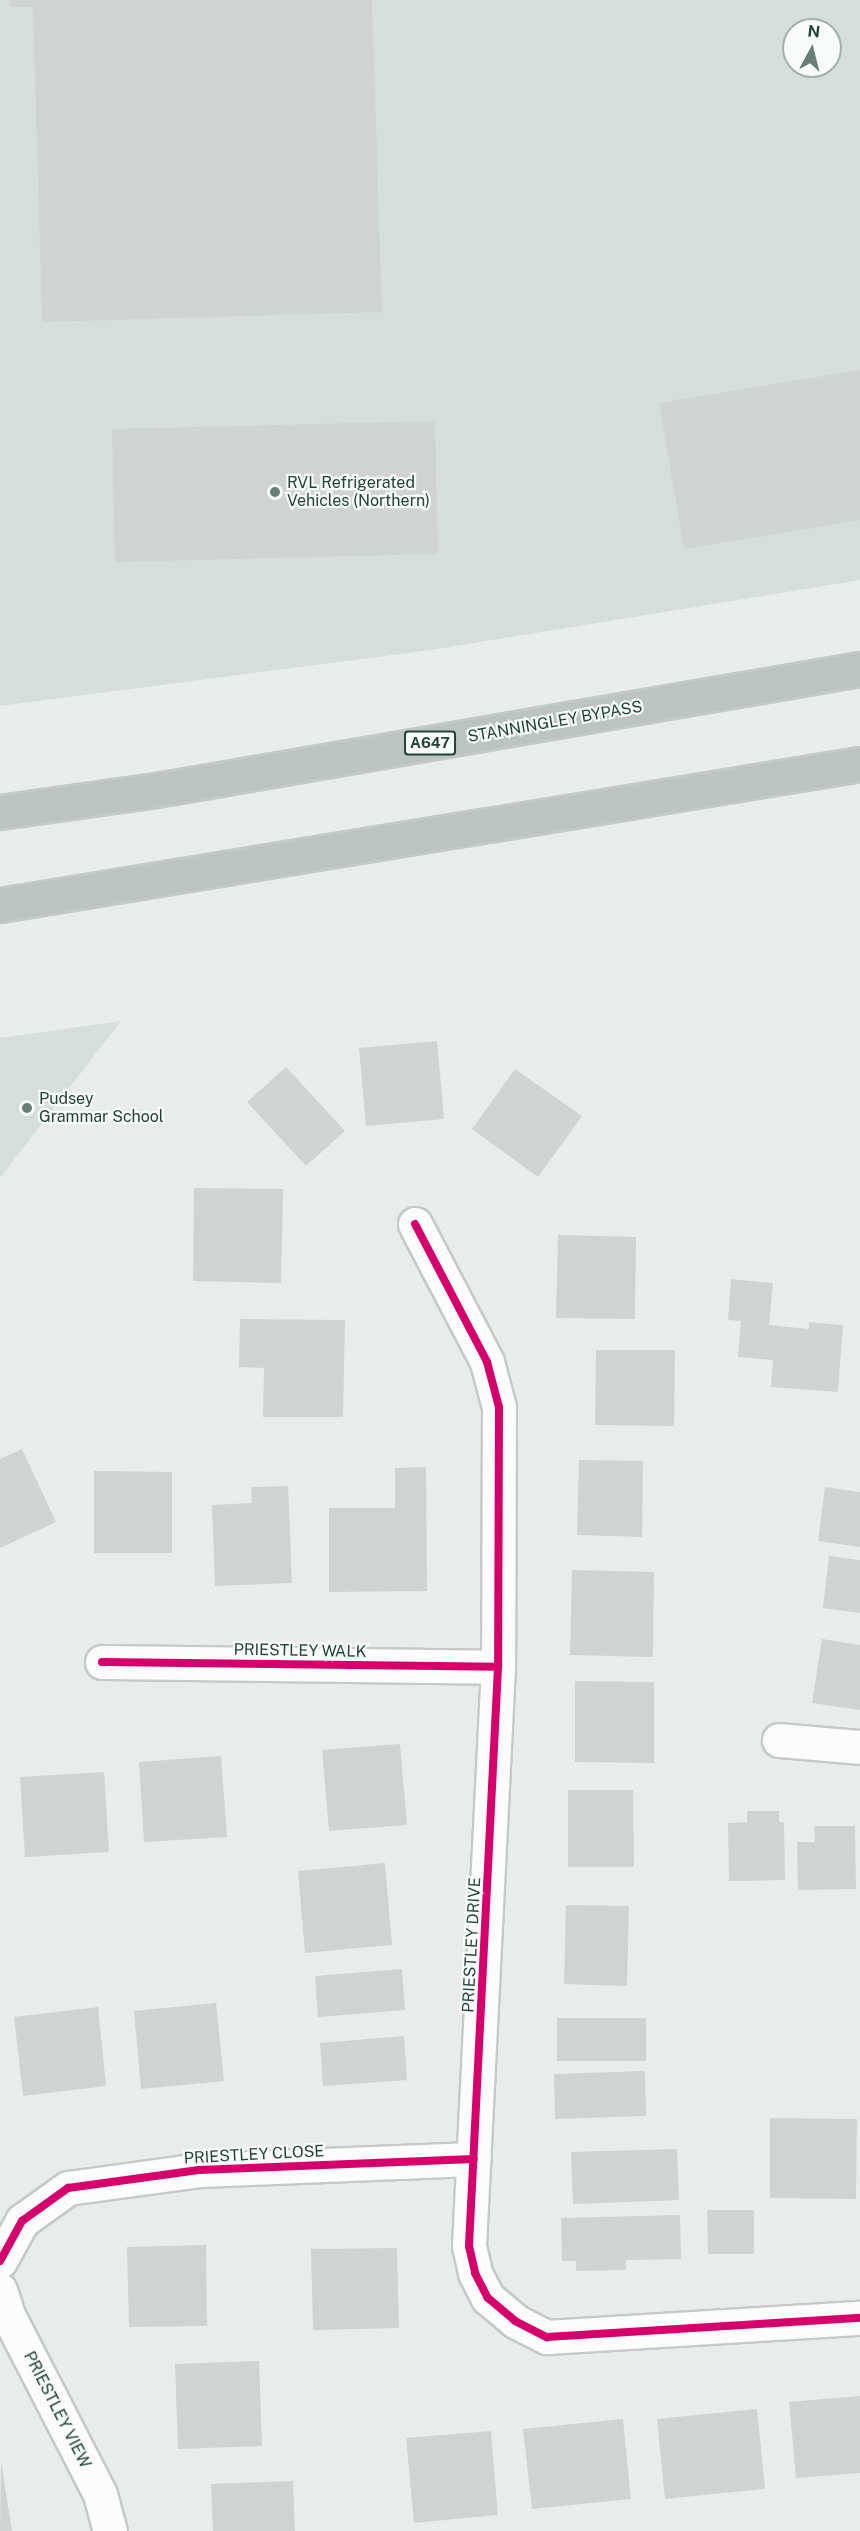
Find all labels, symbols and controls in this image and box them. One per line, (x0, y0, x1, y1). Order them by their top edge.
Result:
north arrow (782, 18, 842, 78)
text: N (807, 21, 821, 42)
place label: RVL Refrigerated Vehicles (Northern) (287, 473, 430, 511)
marker: RVL Refrigerated Vehicles (Northern) (268, 485, 282, 499)
street label: STANNINGLEY BYPASS (466, 697, 644, 747)
road number: A647 (403, 731, 457, 755)
place label: Pudsey Grammar School (39, 1089, 164, 1127)
marker: Pudsey Grammar School (20, 1101, 34, 1115)
street label: PRIESTLEY WALK (233, 1640, 367, 1662)
street label: PRIESTLEY DRIVE (459, 1877, 485, 2013)
street label: PRIESTLEY CLOSE (183, 2142, 325, 2168)
street label: PRIESTLEY VIEW (19, 2348, 95, 2472)

